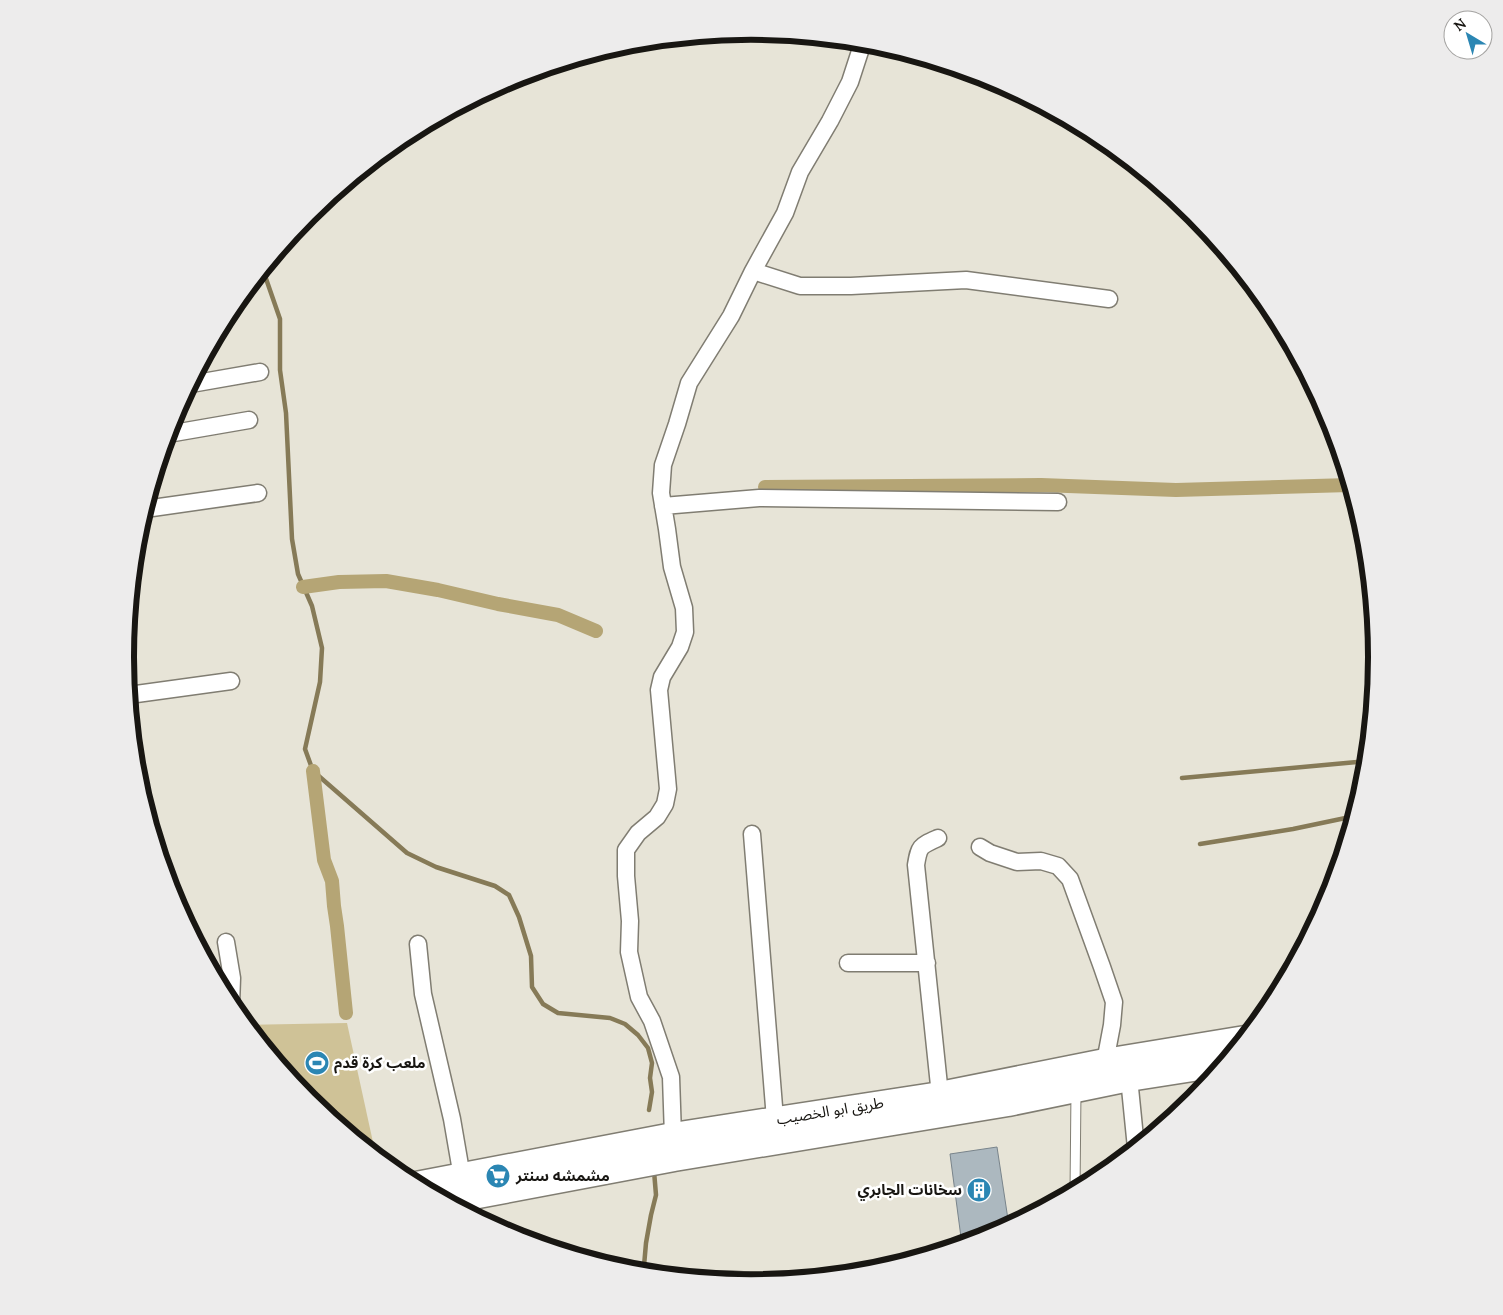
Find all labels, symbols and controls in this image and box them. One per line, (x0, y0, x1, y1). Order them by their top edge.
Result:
north arrow (1443, 10, 1493, 60)
text: N (1450, 14, 1470, 35)
sports icon: ملعب كرة قدم (304, 1050, 330, 1076)
place label: ملعب كرة قدم (334, 1053, 426, 1074)
street label: طريق ابو الخصيب (775, 1093, 885, 1129)
supermarket icon: مشمشه سنتر (485, 1163, 511, 1189)
place label: مشمشه سنتر (515, 1166, 610, 1185)
building icon: سخانات الجابري (966, 1177, 992, 1203)
place label: سخانات الجابري (857, 1180, 962, 1201)

